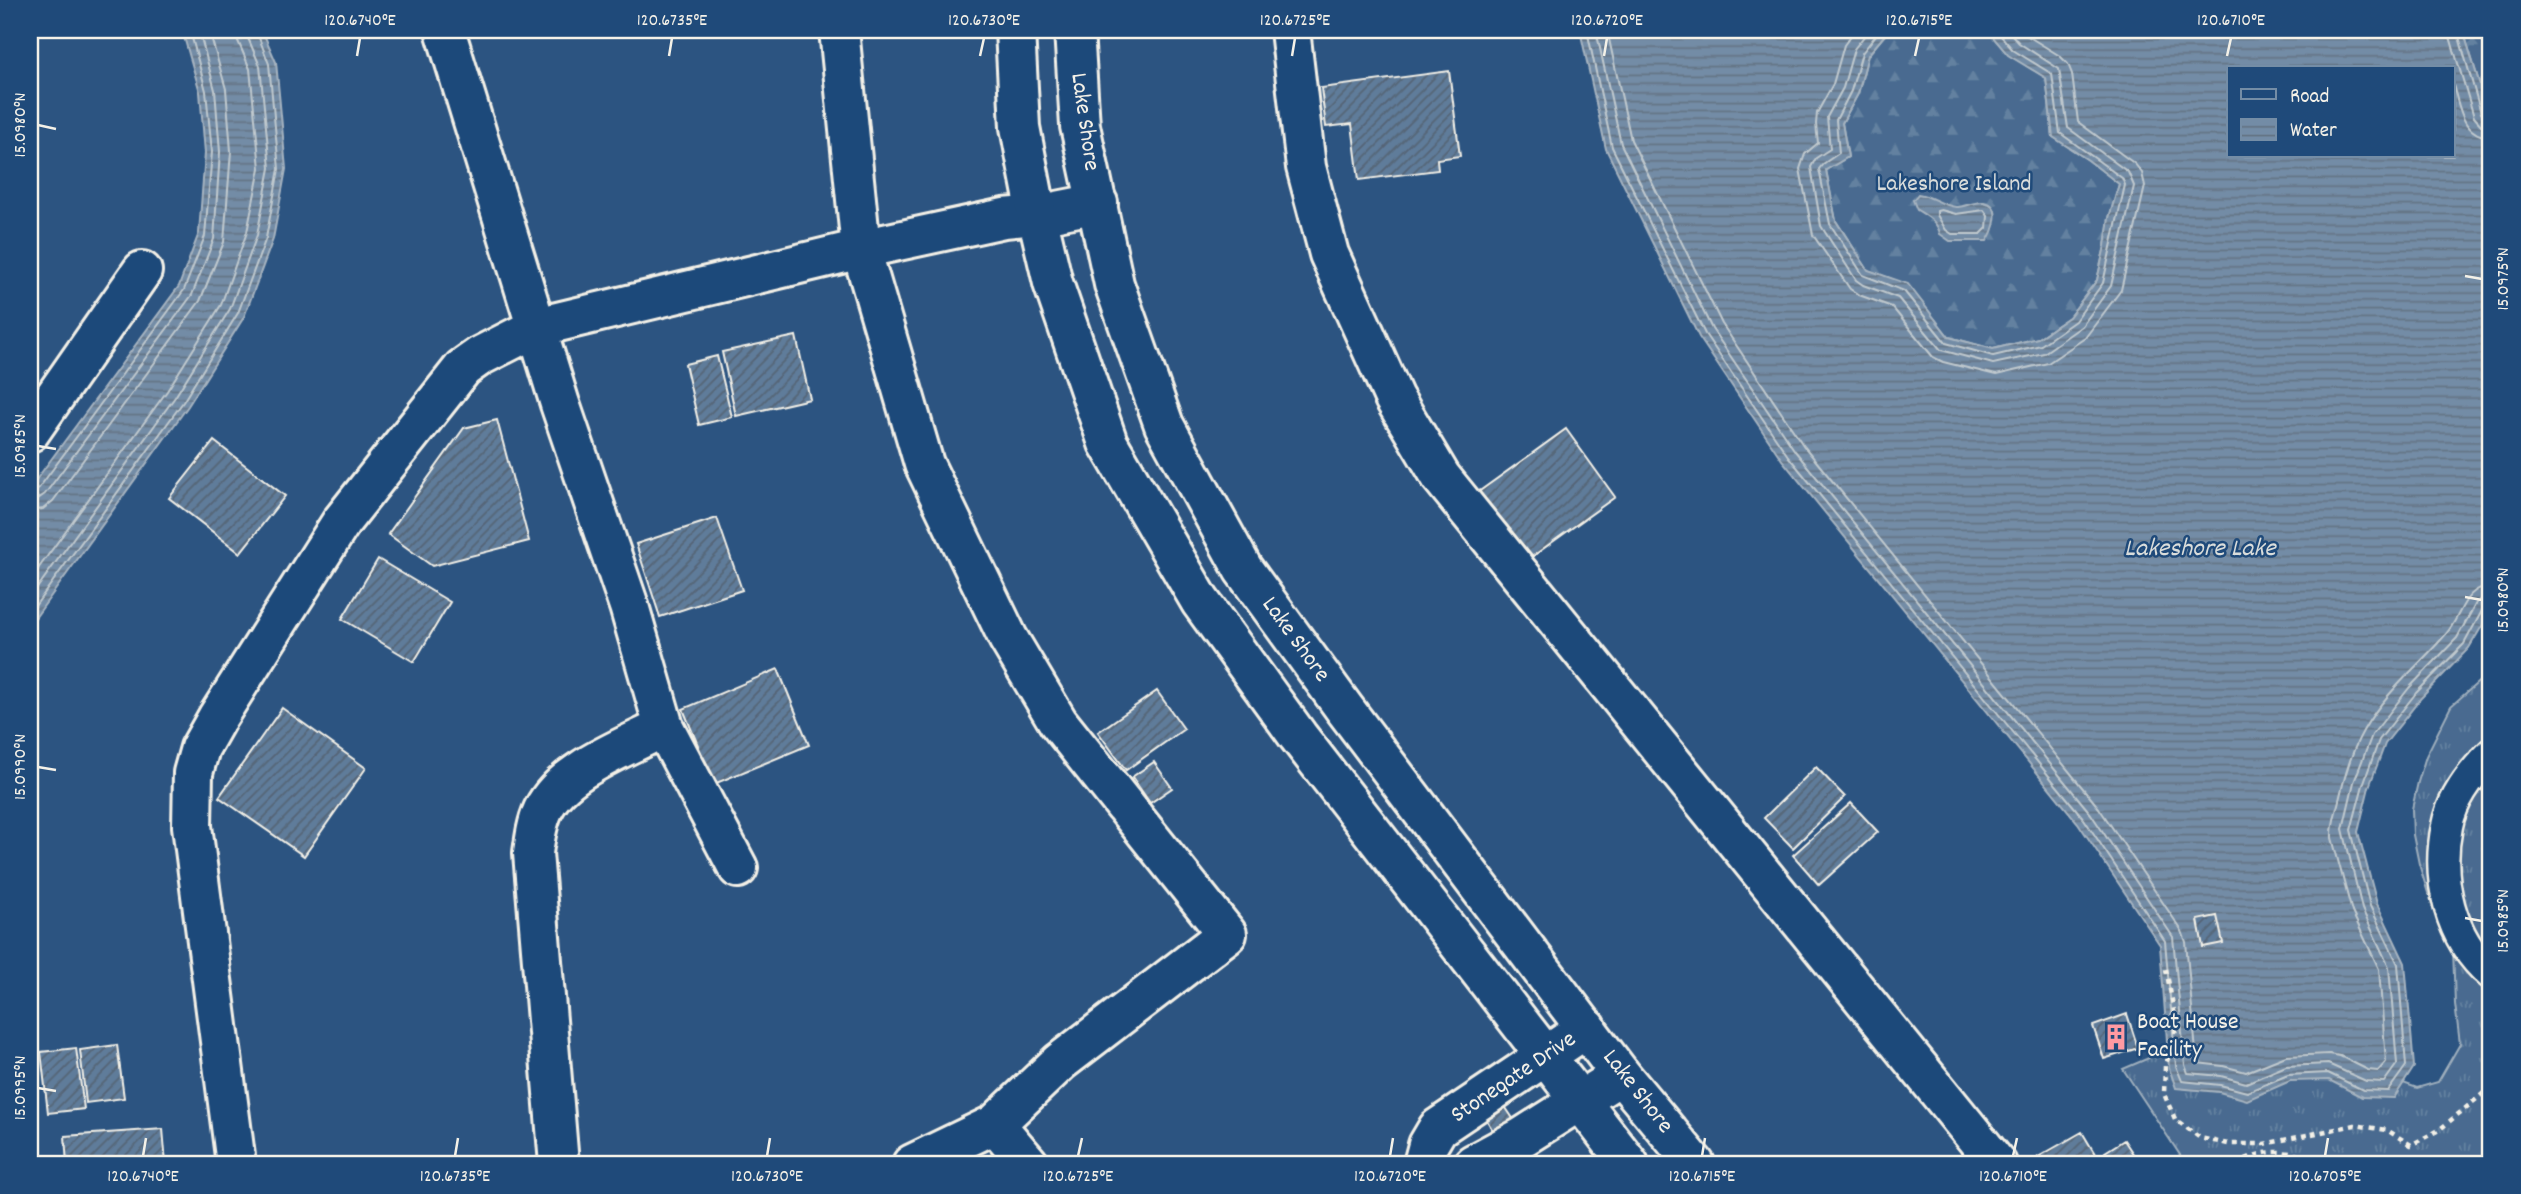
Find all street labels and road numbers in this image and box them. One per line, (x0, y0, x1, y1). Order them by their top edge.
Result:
street label: Lake Shore (1060, 71, 1108, 173)
street label: Lake Shore (1252, 590, 1338, 690)
street label: Stonegate Drive (1445, 1023, 1583, 1133)
street label: Lake Shore (1593, 1043, 1681, 1141)

